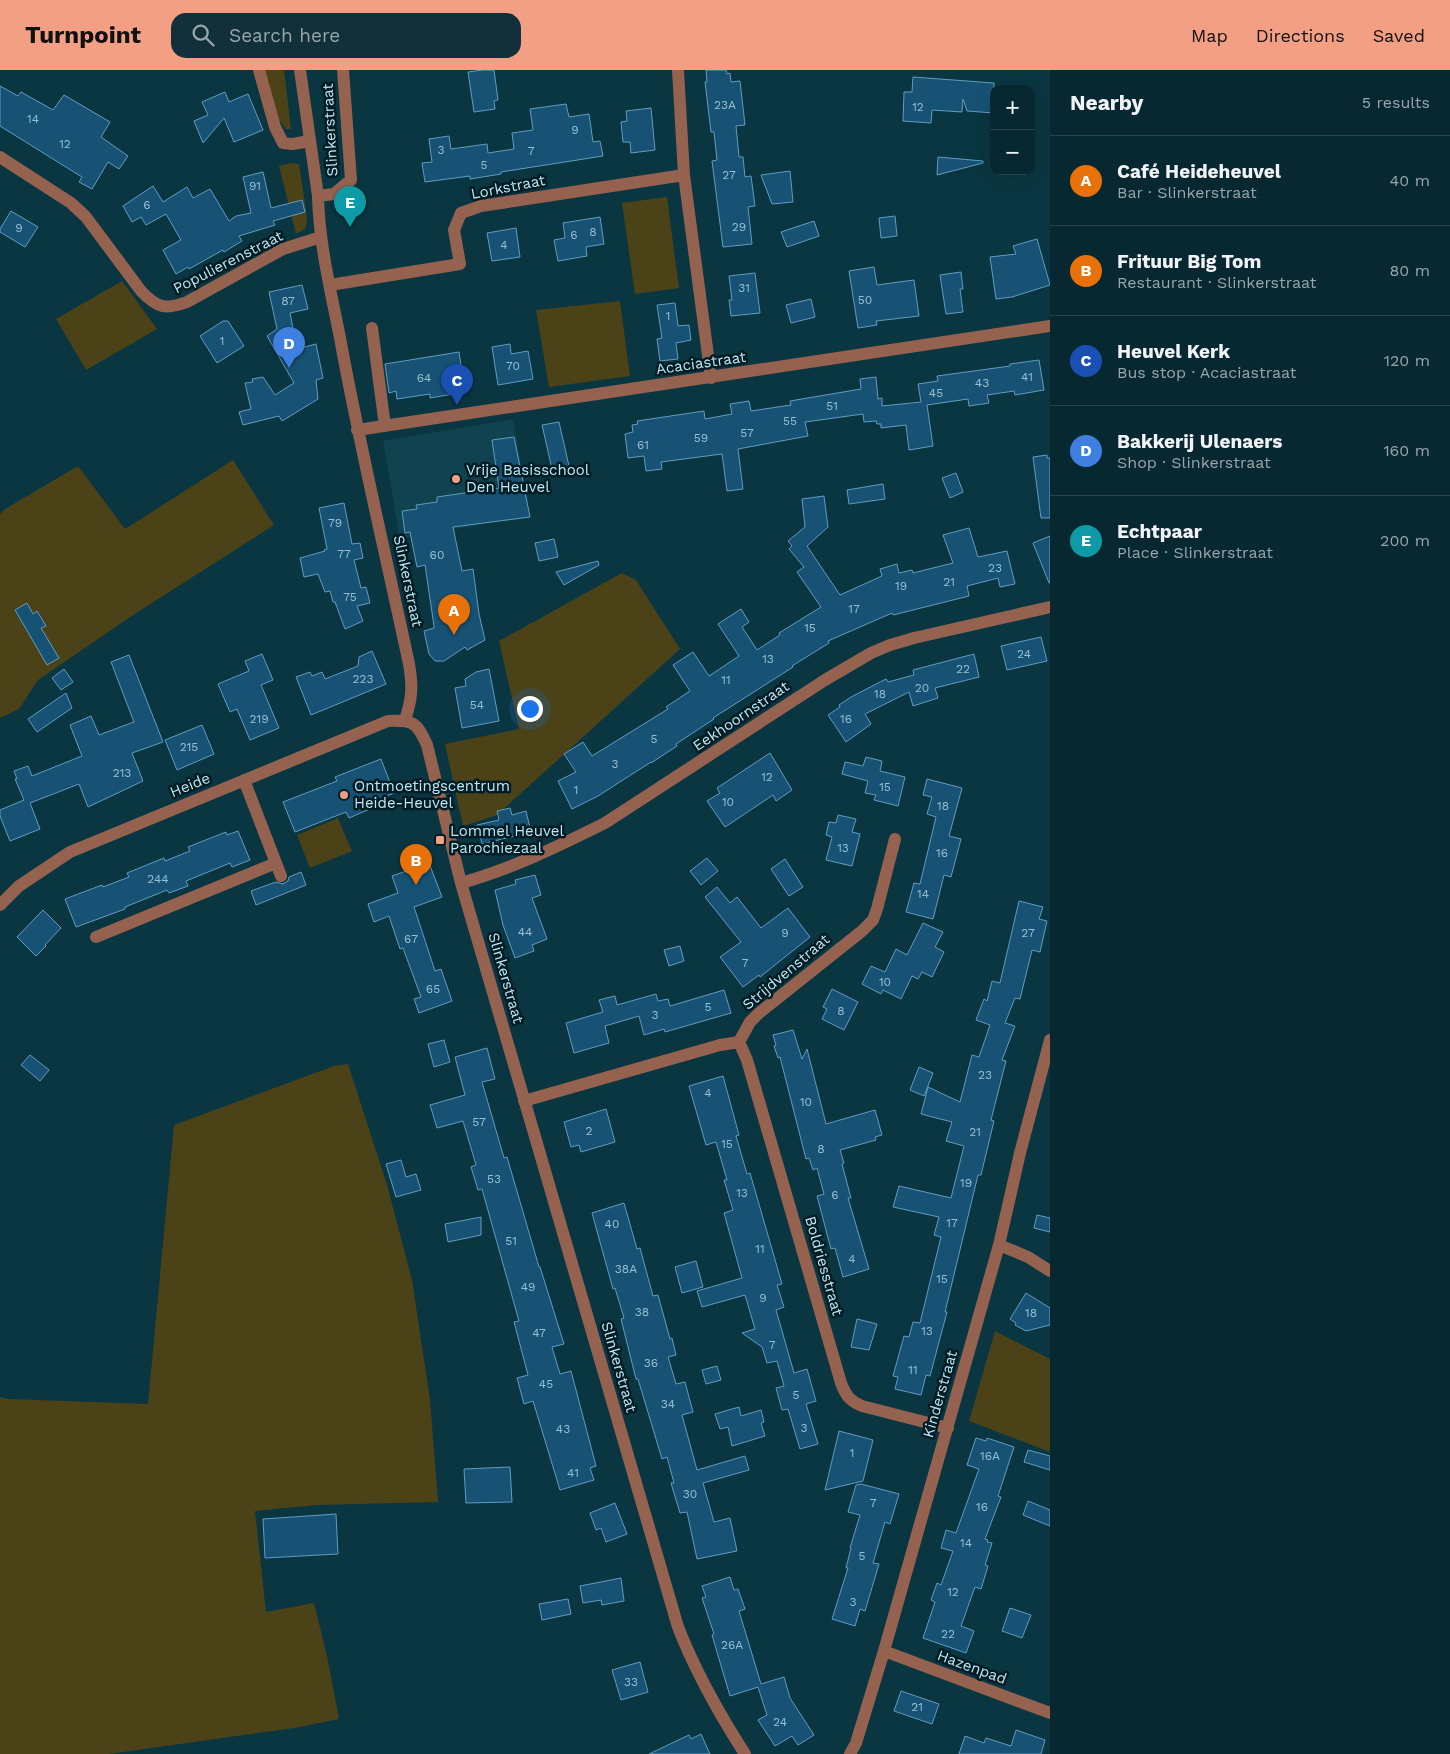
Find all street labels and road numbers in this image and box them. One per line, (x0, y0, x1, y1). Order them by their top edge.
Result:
street label: Slinkerstraat (319, 82, 341, 177)
street label: Lorkstraat (469, 171, 547, 203)
street label: Populierenstraat (170, 226, 287, 297)
street label: Acaciastraat (655, 348, 748, 378)
street label: Slinkerstraat (390, 534, 427, 629)
street label: Eekhoornstraat (689, 677, 793, 755)
street label: Heide (167, 769, 213, 801)
street label: Strijdvenstraat (739, 930, 834, 1014)
street label: Slinkerstraat (484, 931, 528, 1026)
street label: Boldriesstraat (801, 1214, 847, 1318)
street label: Slinkerstraat (597, 1320, 641, 1415)
street label: Kinderstraat (919, 1348, 961, 1440)
street label: Hazenpad (935, 1646, 1009, 1688)

